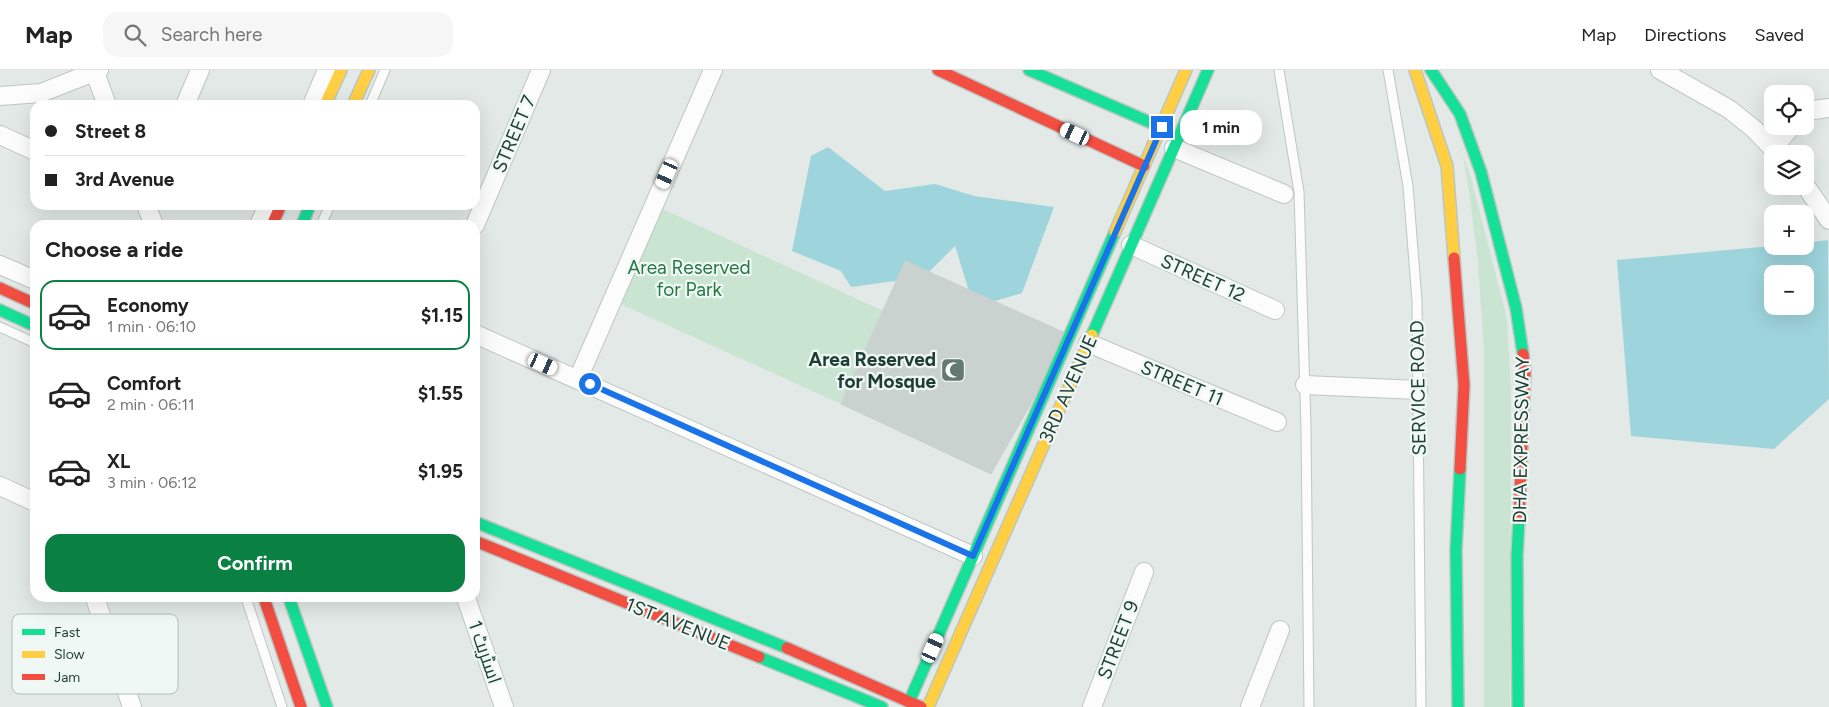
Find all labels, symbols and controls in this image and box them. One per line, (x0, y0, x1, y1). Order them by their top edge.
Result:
search box (103, 12, 453, 57)
text: Map (25, 20, 73, 49)
icon: search (121, 21, 149, 49)
text: Search here (161, 23, 262, 46)
text: Map (1581, 24, 1616, 46)
text: Directions (1644, 24, 1726, 46)
text: Saved (1754, 24, 1804, 46)
map controls (1764, 85, 1814, 315)
button: locate (1764, 85, 1814, 135)
street label: STREET 7 (487, 92, 541, 176)
callout: 1 min (1180, 110, 1262, 144)
route end (1151, 116, 1173, 138)
text: 1 min (1202, 118, 1240, 137)
text: Street 8 (75, 120, 146, 143)
car (1058, 121, 1091, 147)
button: layers (1764, 145, 1814, 195)
car (654, 157, 679, 191)
text: 3rd Avenue (75, 168, 174, 191)
button: + (1764, 205, 1814, 255)
text: Choose a ride (45, 236, 183, 263)
street label: STREET 12 (1157, 249, 1249, 307)
park label: Area Reserved for Park (627, 256, 751, 301)
button: − (1764, 265, 1814, 315)
icon: car (47, 293, 92, 338)
text: Economy (107, 294, 189, 317)
text: $1.15 (421, 304, 463, 327)
text: 1 min · 06:10 (107, 317, 196, 336)
street label: SERVICE ROAD (1405, 320, 1431, 456)
street label: 3RD AVENUE (1034, 331, 1102, 447)
place label: Area Reserved for Mosque (809, 348, 936, 393)
car (526, 351, 559, 377)
street label: STREET 11 (1137, 355, 1227, 411)
street label: DHA EXPRESSWAY (1508, 356, 1534, 524)
mosque icon: Area Reserved for Mosque (940, 357, 966, 383)
icon: car (47, 371, 92, 416)
text: Comfort (107, 372, 182, 395)
route start (579, 373, 601, 395)
text: $1.55 (418, 382, 463, 405)
text: 2 min · 06:11 (107, 395, 195, 414)
icon: car (47, 449, 92, 494)
text: XL (107, 450, 130, 473)
text: $1.95 (418, 460, 463, 483)
text: 3 min · 06:12 (107, 473, 197, 492)
button: Confirm (45, 534, 465, 592)
street label: 1ST AVENUE (622, 593, 734, 655)
street label: STREET 9 (1092, 597, 1144, 683)
legend (12, 614, 178, 694)
street label: اسٹریٹ 1 (464, 617, 506, 687)
text: Fast (54, 624, 80, 641)
car (920, 631, 945, 665)
text: Slow (54, 646, 85, 663)
text: Jam (54, 669, 80, 686)

